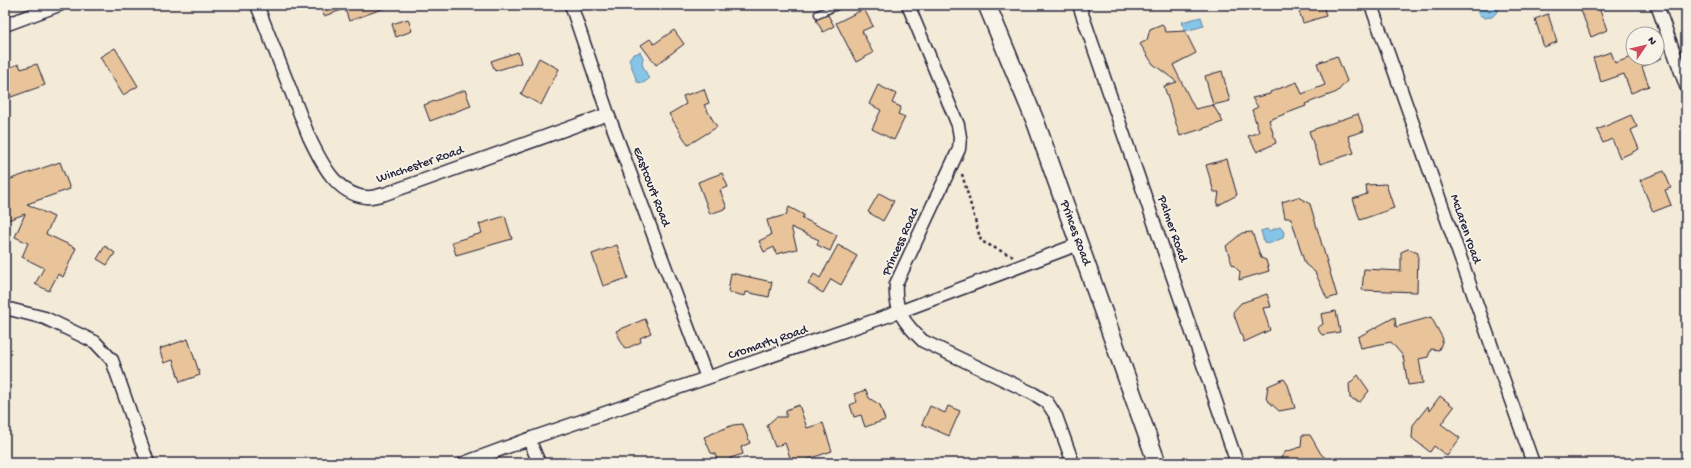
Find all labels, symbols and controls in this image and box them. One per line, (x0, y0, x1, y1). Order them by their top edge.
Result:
north arrow (1625, 26, 1665, 66)
text: N (1645, 35, 1659, 48)
street label: Winchester Road (375, 143, 467, 187)
street label: Eastcourt Road (629, 145, 674, 230)
street label: McLaren road (1446, 192, 1484, 267)
street label: Palmer Road (1153, 193, 1191, 265)
street label: Princes Road (1056, 197, 1094, 269)
street label: Princess Road (879, 204, 923, 279)
street label: Cromarty Road (726, 322, 811, 364)

